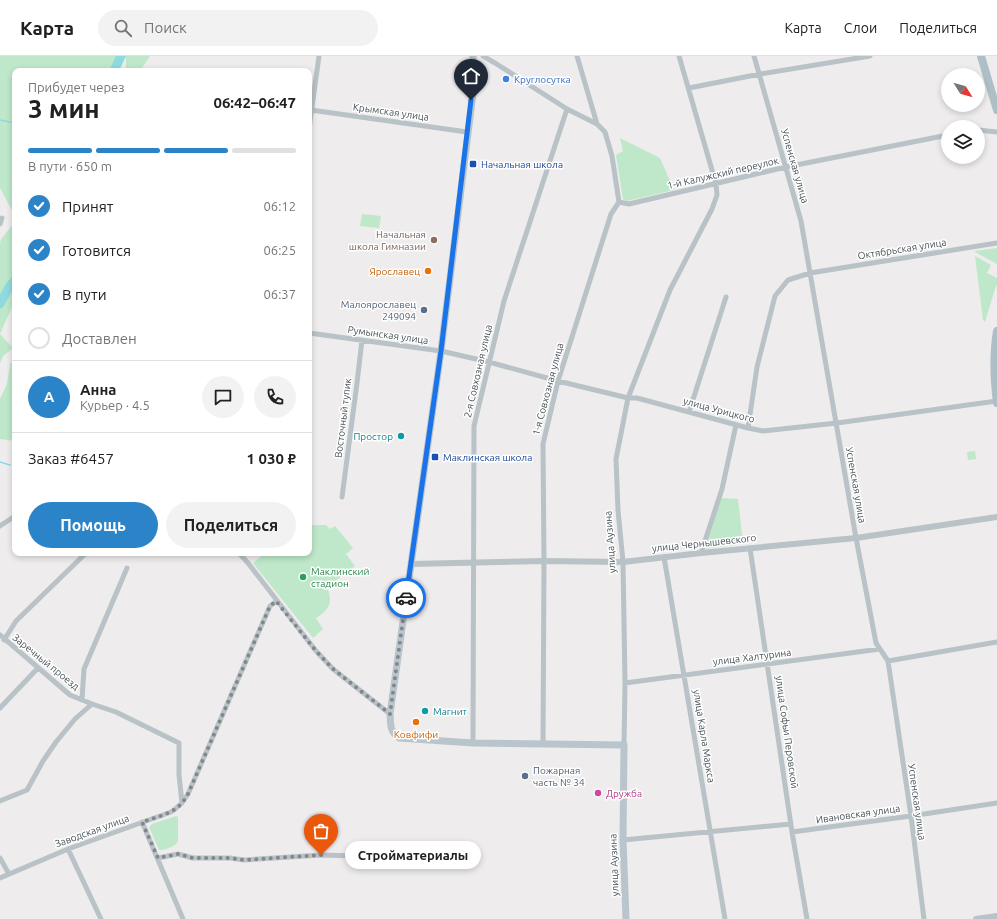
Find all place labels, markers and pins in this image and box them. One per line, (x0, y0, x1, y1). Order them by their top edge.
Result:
pin (454, 59, 488, 100)
marker: Круглосутка (501, 74, 511, 84)
place label: Круглосутка (514, 74, 571, 85)
marker: Начальная школа (468, 159, 478, 169)
place label: Начальная школа (481, 159, 563, 170)
place label: Начальная школа Гимназии (349, 229, 426, 252)
marker: Начальная школа Гимназии (429, 235, 439, 245)
place label: Ярославец (369, 266, 420, 277)
marker: Ярославец (423, 266, 433, 276)
place label: Малоярославец 249094 (341, 299, 416, 322)
marker: Малоярославец 249094 (419, 305, 429, 315)
place label: Простор (353, 431, 393, 442)
marker: Простор (396, 431, 406, 441)
marker: Маклинская школа (430, 452, 440, 462)
place label: Маклинская школа (443, 452, 532, 463)
place label: Маклинский стадион (311, 566, 370, 589)
marker: Маклинский стадион (298, 572, 308, 582)
marker: Магнит (420, 706, 430, 716)
place label: Магнит (433, 706, 468, 717)
marker: Ковфифи (411, 717, 421, 727)
place label: Ковфифи (394, 729, 438, 740)
place label: Пожарная часть № 34 (533, 765, 585, 788)
marker: Пожарная часть № 34 (520, 771, 530, 781)
marker: Дружба (593, 788, 603, 798)
place label: Дружба (606, 788, 642, 799)
pin (304, 814, 338, 855)
callout: Стройматериалы (345, 841, 481, 869)

